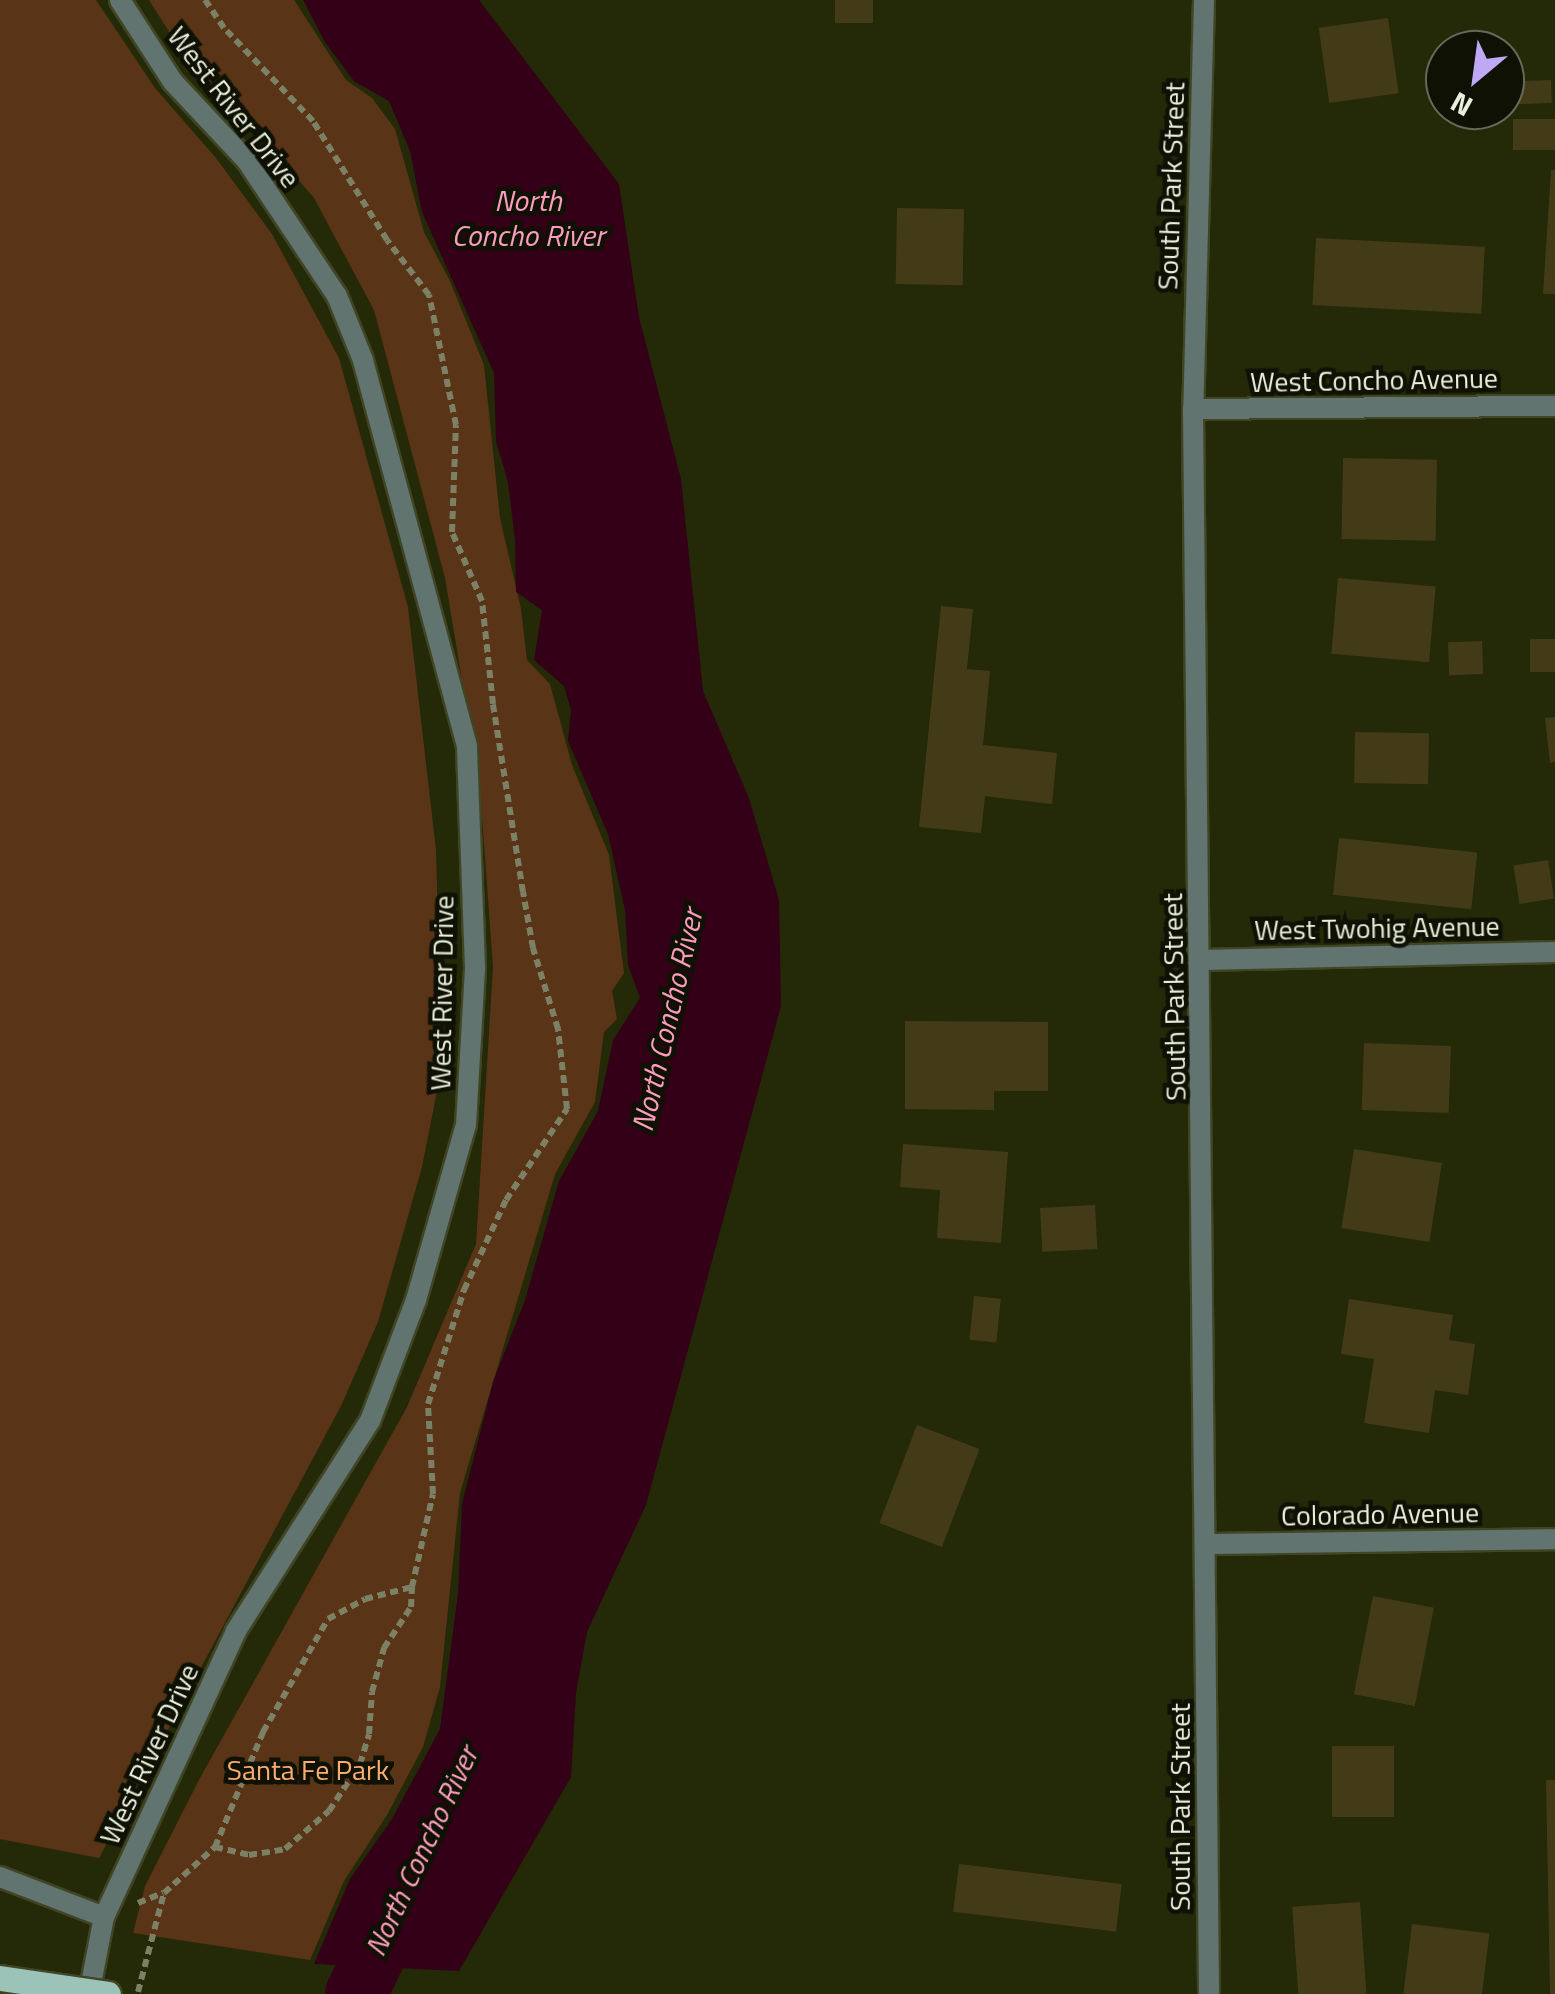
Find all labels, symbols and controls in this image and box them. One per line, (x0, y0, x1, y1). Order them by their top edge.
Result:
street label: West River Drive (161, 20, 307, 194)
north arrow (1425, 30, 1525, 130)
text: N (1442, 81, 1480, 128)
street label: South Park Street (1151, 82, 1191, 290)
water label: North Concho River (452, 182, 604, 252)
street label: West Concho Avenue (1250, 361, 1498, 399)
street label: South Park Street (1155, 893, 1193, 1101)
street label: West River Drive (423, 895, 461, 1091)
water label: North Concho River (624, 905, 710, 1135)
street label: West Twohig Avenue (1254, 909, 1500, 947)
street label: Colorado Avenue (1281, 1495, 1479, 1533)
street label: West River Drive (93, 1658, 205, 1850)
street label: South Park Street (1163, 1703, 1197, 1911)
water label: North Concho River (357, 1741, 485, 1961)
park label: Santa Fe Park (227, 1753, 389, 1787)

